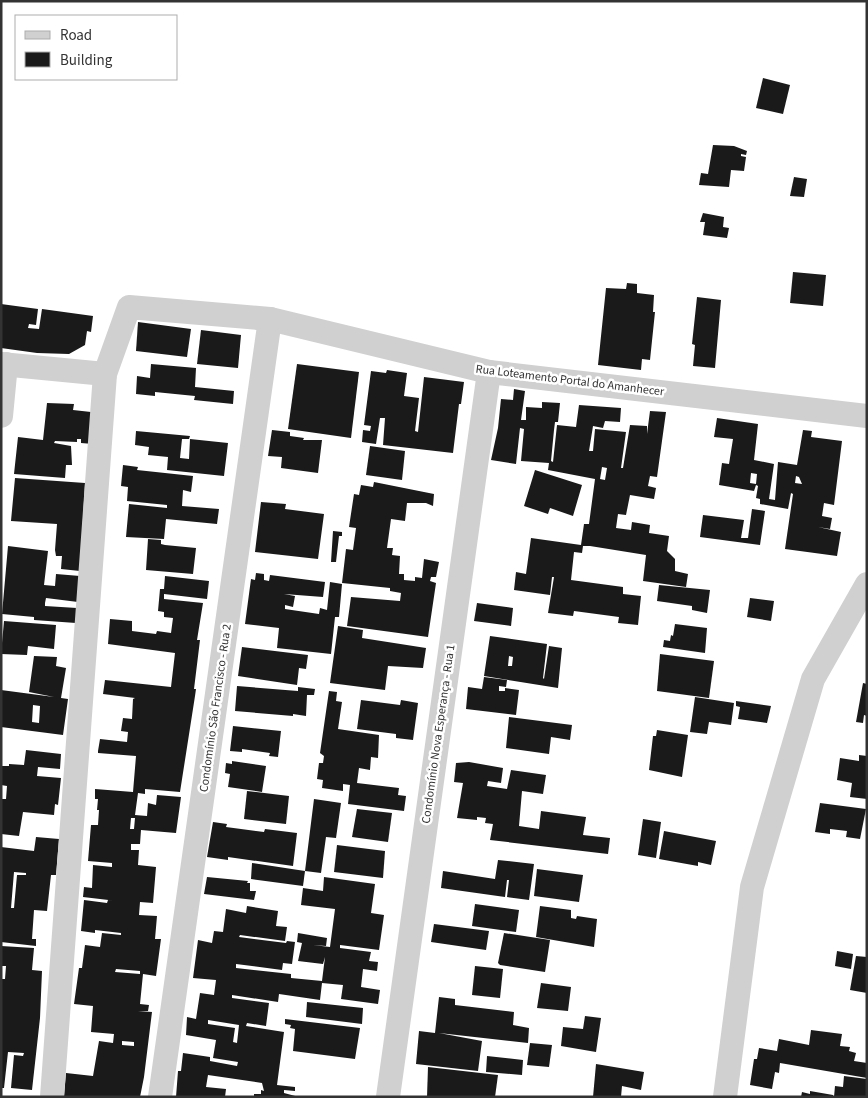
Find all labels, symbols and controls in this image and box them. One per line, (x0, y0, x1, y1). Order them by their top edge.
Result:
legend (15, 15, 178, 80)
text: Road (60, 25, 92, 46)
text: Building (60, 50, 113, 71)
street label: Rua Loteamento Portal do Amanhecer (475, 360, 666, 401)
street label: Condomínio São Francisco - Rua 2 (195, 623, 236, 793)
street label: Condomínio Nova Esperança - Rua 1 (418, 643, 459, 825)

